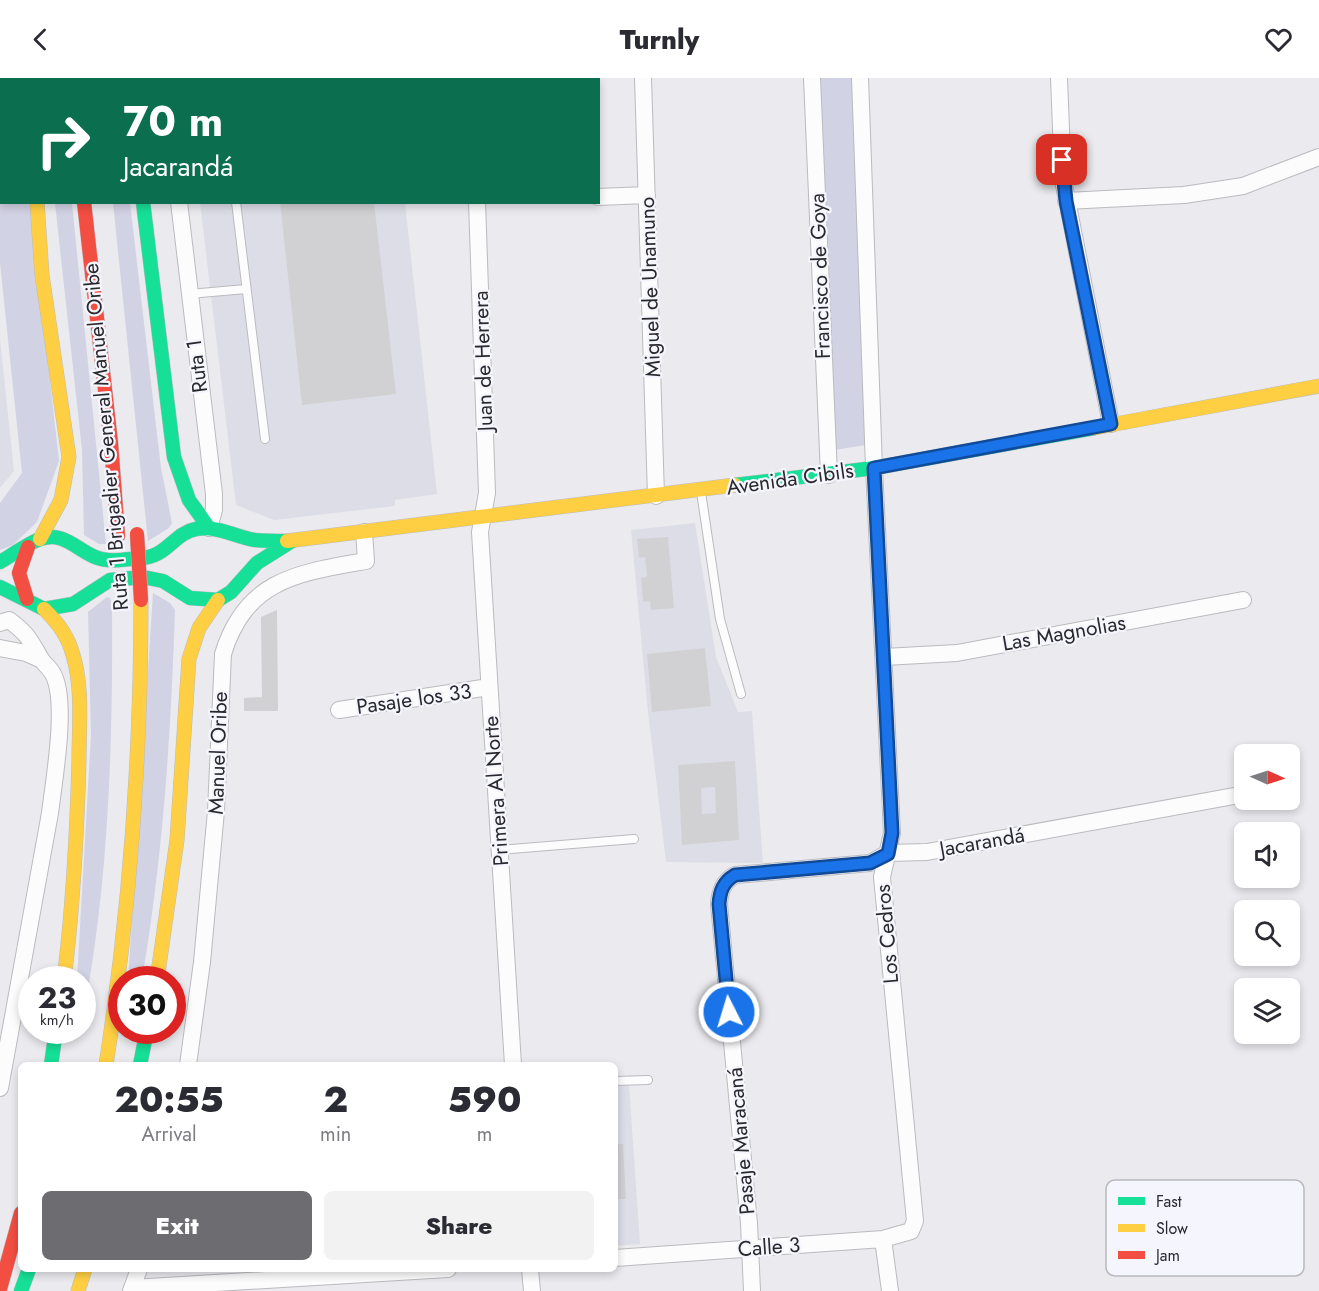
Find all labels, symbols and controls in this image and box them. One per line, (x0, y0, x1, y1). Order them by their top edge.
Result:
text: Turnly (620, 20, 699, 59)
icon: back (24, 23, 57, 56)
icon: heart (1262, 23, 1295, 56)
text: 70 m (123, 91, 223, 152)
icon: right (24, 102, 102, 180)
pin (1036, 134, 1087, 185)
icon: arrive (1045, 143, 1078, 176)
text: Jacarandá (123, 147, 233, 186)
street label: Francisco de Goya (802, 193, 838, 359)
street label: Miguel de Unamuno (632, 196, 668, 378)
street label: Ruta 1 Brigadier General Manuel Oribe (76, 262, 136, 612)
street label: Juan de Herrera (466, 290, 501, 435)
street label: Ruta 1 (179, 338, 215, 394)
street label: Avenida Cibils (725, 455, 855, 503)
street label: Las Magnolias (1000, 607, 1128, 659)
street label: Pasaje los 33 (355, 676, 473, 722)
street label: Manuel Oribe (201, 691, 235, 815)
street label: Primera Al Norte (476, 715, 516, 867)
north arrow (1234, 744, 1300, 810)
map controls (1234, 744, 1300, 1044)
street label: Jacarandá (934, 820, 1027, 865)
button: sound (1234, 822, 1300, 888)
street label: Los Cedros (868, 883, 906, 985)
button: search (1234, 900, 1300, 966)
speed limit sign: 30 (108, 966, 186, 1044)
text: 23 (38, 976, 76, 1019)
button: layers (1234, 978, 1300, 1044)
position arrow (697, 980, 761, 1044)
text: km/h (40, 1009, 74, 1031)
street label: Pasaje Maracaná (720, 1066, 762, 1216)
text: 20:55 (114, 1073, 224, 1125)
text: 2 (323, 1073, 348, 1125)
text: 590 (448, 1073, 522, 1125)
text: Arrival (141, 1120, 197, 1149)
text: min (320, 1120, 351, 1149)
text: m (477, 1120, 492, 1149)
legend (1106, 1180, 1304, 1276)
text: Fast (1156, 1190, 1182, 1213)
button: Exit (42, 1191, 312, 1260)
button: Share (324, 1191, 594, 1260)
text: Slow (1156, 1217, 1188, 1240)
street label: Calle 3 (737, 1230, 801, 1264)
text: Jam (1154, 1244, 1180, 1267)

